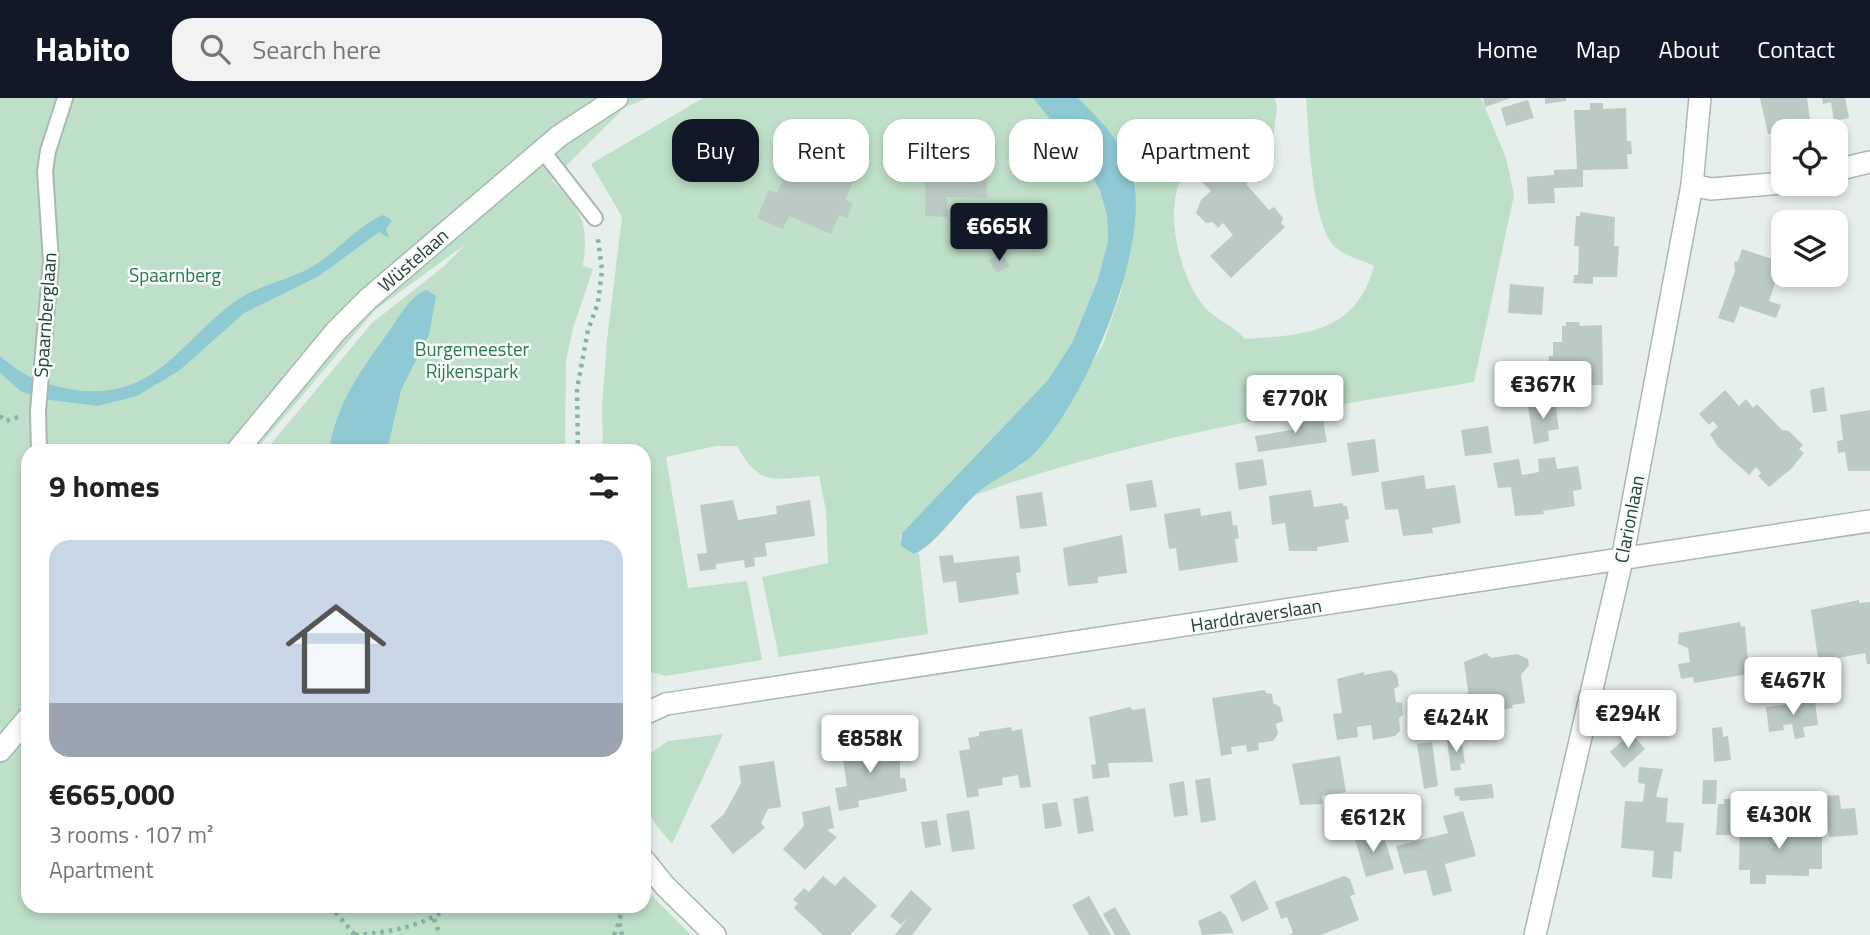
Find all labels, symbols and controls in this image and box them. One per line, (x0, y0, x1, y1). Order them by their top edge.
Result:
search box (172, 18, 662, 81)
text: Habito (35, 24, 130, 74)
icon: search (196, 30, 234, 68)
text: Search here (252, 30, 381, 69)
text: Home (1477, 31, 1538, 67)
text: Map (1576, 31, 1621, 67)
text: About (1659, 31, 1719, 67)
text: Contact (1757, 31, 1835, 67)
chip: Buy (672, 119, 759, 182)
chip: Rent (773, 119, 869, 182)
chip: Filters (883, 119, 995, 182)
chip: New (1009, 119, 1103, 182)
chip: Apartment (1117, 119, 1274, 182)
map controls (1771, 119, 1848, 287)
button: locate (1771, 119, 1848, 196)
pin: €665K (950, 204, 1048, 263)
text: €665K (966, 208, 1032, 243)
button: layers (1771, 210, 1848, 287)
street label: Wüstelaan (371, 221, 454, 299)
street label: Spaarnberglaan (26, 251, 63, 379)
park label: Spaarnberg (129, 260, 221, 289)
park label: Burgemeester Rijkenspark (415, 334, 530, 385)
pin: €367K (1494, 362, 1592, 421)
text: €367K (1510, 366, 1576, 401)
pin: €770K (1246, 376, 1344, 435)
text: €770K (1262, 380, 1328, 415)
text: 9 homes (49, 463, 160, 509)
icon: filters (585, 467, 623, 505)
street label: Clarionlaan (1606, 473, 1651, 565)
icon: home (273, 586, 399, 712)
street label: Harddraverslaan (1188, 590, 1324, 639)
pin: €467K (1744, 658, 1842, 717)
text: €467K (1760, 662, 1826, 697)
pin: €294K (1579, 690, 1677, 750)
pin: €424K (1407, 694, 1505, 754)
text: €294K (1595, 695, 1661, 730)
text: €424K (1423, 699, 1489, 734)
pin: €858K (821, 716, 919, 775)
text: €858K (837, 720, 903, 755)
text: €665,000 (49, 771, 175, 817)
pin: €430K (1730, 792, 1828, 851)
pin: €612K (1324, 794, 1422, 854)
text: €430K (1746, 796, 1812, 831)
text: €612K (1340, 799, 1406, 834)
text: 3 rooms · 107 m² (49, 817, 213, 852)
text: Apartment (49, 852, 154, 887)

